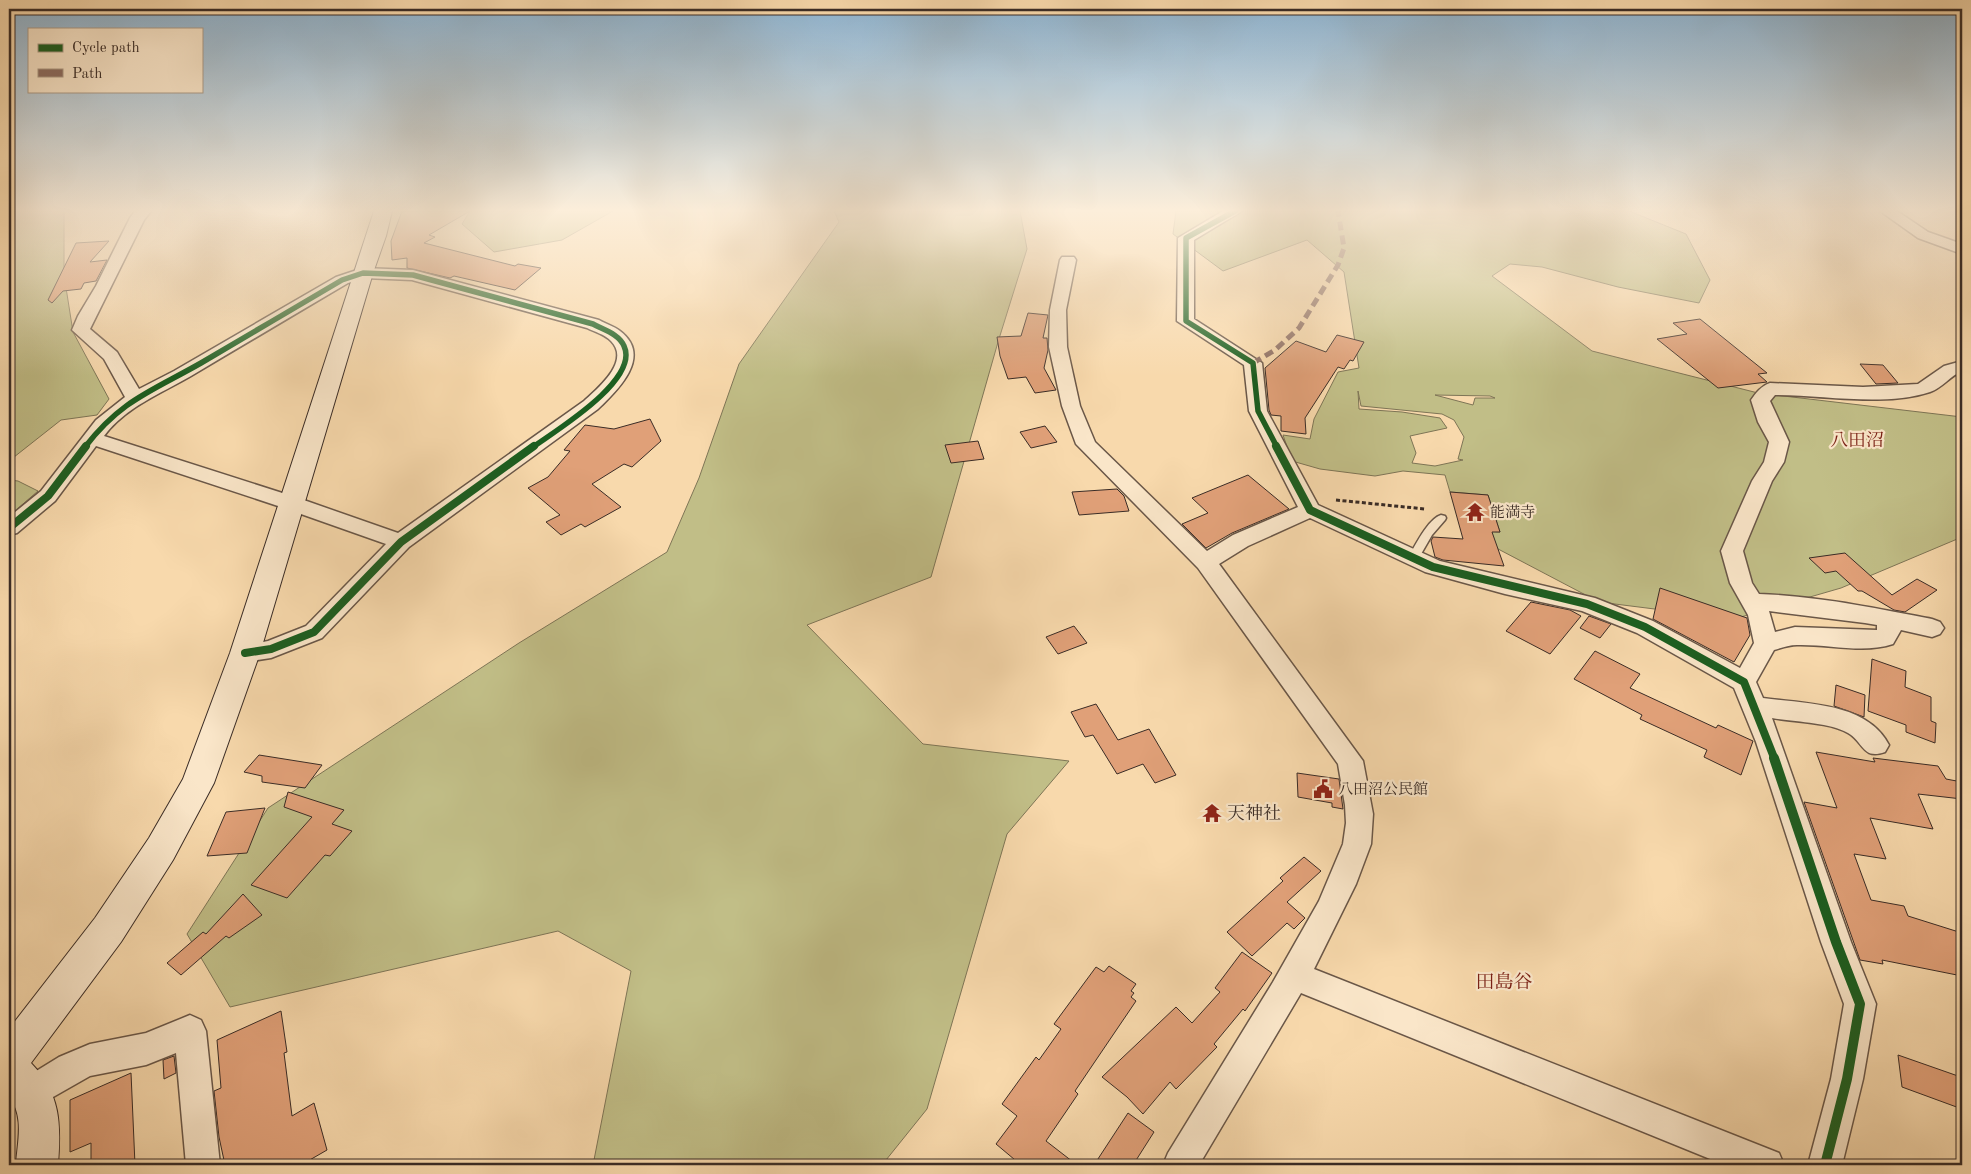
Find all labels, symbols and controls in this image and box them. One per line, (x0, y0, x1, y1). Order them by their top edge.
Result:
legend (28, 28, 202, 92)
text: Cycle path (72, 41, 140, 56)
text: Path (72, 67, 102, 82)
district label: 八田沼 (1830, 431, 1884, 450)
temple icon: 能満寺 (1464, 501, 1486, 523)
place label: 能満寺 (1490, 504, 1535, 521)
public building icon: 八田沼公民館 (1312, 778, 1334, 800)
place label: 八田沼公民館 (1338, 781, 1428, 798)
temple icon: 天神社 (1201, 802, 1223, 824)
place label: 天神社 (1227, 803, 1281, 823)
district label: 田島谷 (1475, 972, 1533, 993)

